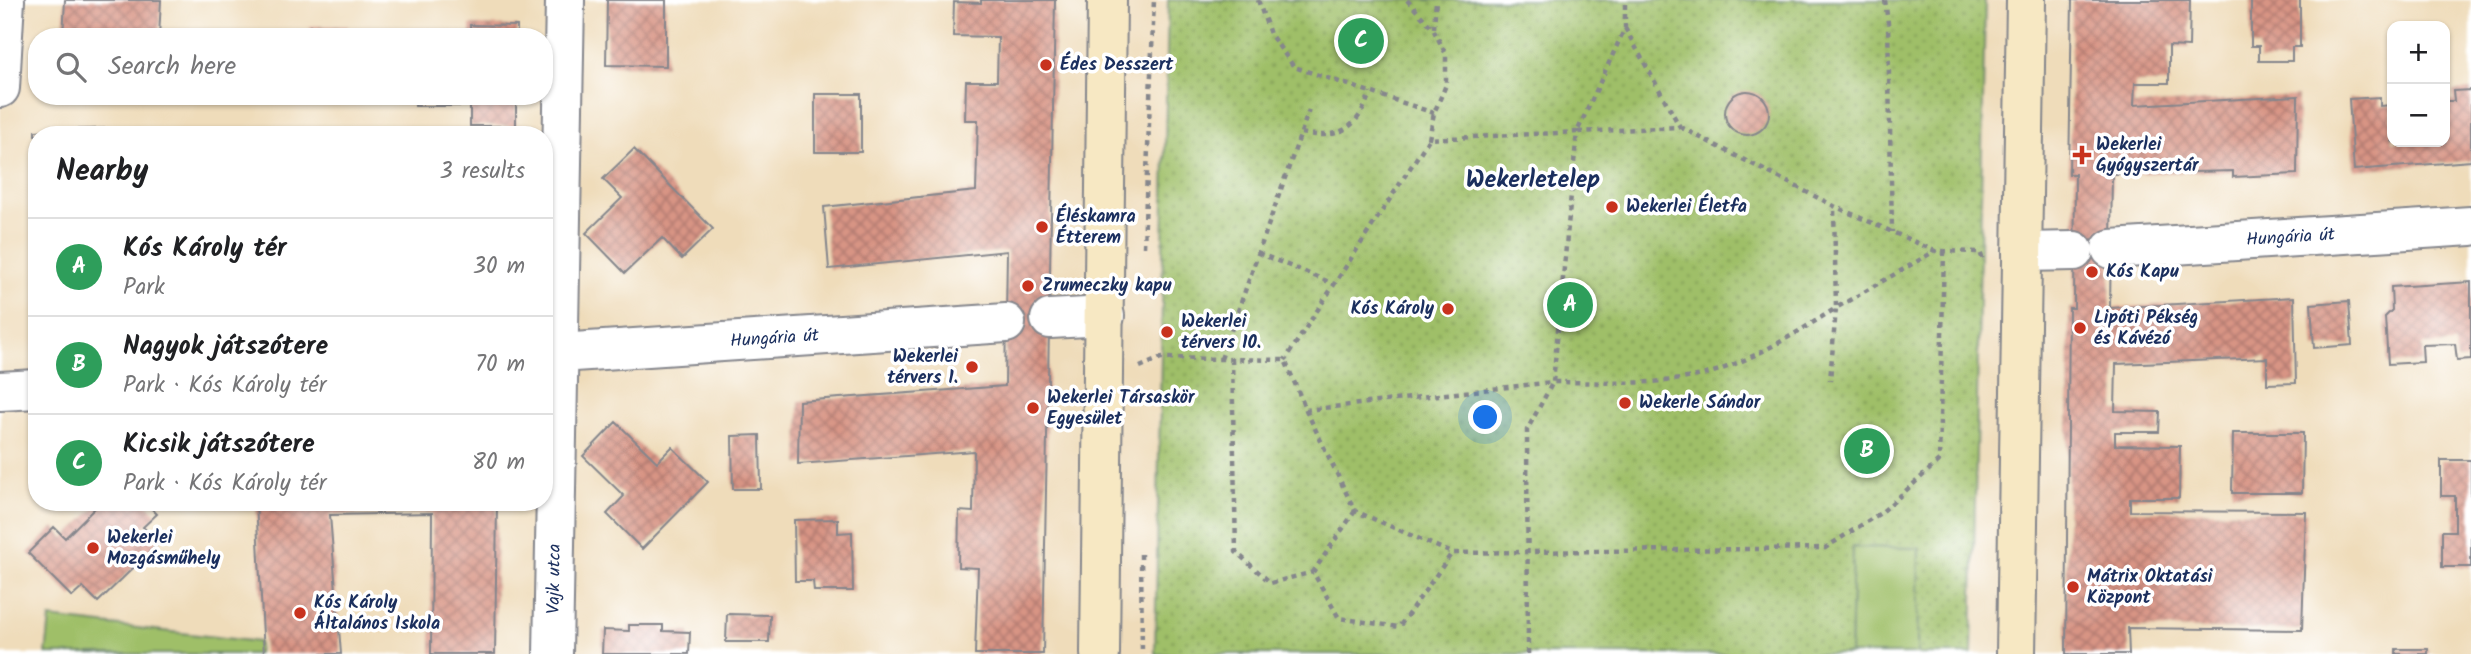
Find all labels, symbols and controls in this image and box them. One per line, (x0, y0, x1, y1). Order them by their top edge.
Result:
pin: C (1338, 15, 1384, 67)
map controls (2387, 21, 2450, 147)
button: + (2387, 21, 2450, 84)
search box (28, 28, 553, 105)
text: Search here (108, 46, 236, 88)
icon: search (52, 48, 90, 86)
place label: Édes Desszert (1060, 51, 1174, 80)
marker: Édes Desszert (1038, 57, 1054, 73)
button: − (2387, 84, 2450, 147)
place label: Wekerlei Gyógyszertár (2096, 131, 2200, 181)
marker: Wekerlei Gyógyszertár (2074, 147, 2090, 163)
text: Nearby (56, 148, 148, 196)
text: 3 results (439, 154, 525, 190)
district label: Wekerletelep (1466, 161, 1600, 200)
place label: Wekerlei Életfa (1626, 193, 1747, 222)
marker: Wekerlei Életfa (1604, 199, 1620, 215)
place label: Éléskamra Étterem (1056, 203, 1136, 253)
marker: Éléskamra Étterem (1034, 219, 1050, 235)
street label: Hungária út (2245, 220, 2337, 255)
text: Kós Károly tér (123, 228, 286, 270)
text: A (72, 249, 86, 285)
text: 30 m (473, 249, 525, 285)
place label: Kós Kapu (2106, 258, 2179, 287)
marker: Kós Kapu (2084, 264, 2100, 280)
text: Park (123, 270, 165, 306)
place label: Zrumeczky kapu (1042, 272, 1172, 301)
marker: Zrumeczky kapu (1020, 278, 1036, 294)
pin: A (1547, 279, 1593, 331)
place label: Kós Károly (1351, 295, 1435, 324)
marker: Kós Károly (1440, 301, 1456, 317)
place label: Lipóti Pékség és Kávézó (2094, 304, 2198, 354)
place label: Wekerlei térvers 10. (1181, 308, 1261, 358)
marker: Lipóti Pékség és Kávézó (2072, 320, 2088, 336)
street label: Hungária út (729, 321, 821, 356)
marker: Wekerlei térvers 10. (1159, 324, 1175, 340)
text: Nagyok játszótere (123, 326, 328, 368)
place label: Wekerlei térvers 1. (887, 343, 958, 393)
text: B (72, 347, 86, 383)
text: 70 m (475, 347, 525, 383)
marker: Wekerlei térvers 1. (964, 359, 980, 375)
text: Park · Kós Károly tér (123, 368, 326, 404)
place label: Wekerlei Társaskör Egyesület (1047, 384, 1196, 434)
place label: Wekerle Sándor (1639, 389, 1762, 418)
marker: Wekerle Sándor (1617, 395, 1633, 411)
marker: Wekerlei Társaskör Egyesület (1025, 400, 1041, 416)
your location (1468, 400, 1502, 434)
text: Kicsik játszótere (123, 424, 315, 466)
pin: B (1844, 425, 1890, 477)
text: C (72, 445, 86, 481)
text: 80 m (472, 445, 525, 481)
text: Park · Kós Károly tér (123, 466, 326, 502)
place label: Wekerlei Mozgásműhely (107, 524, 221, 574)
marker: Wekerlei Mozgásműhely (85, 540, 101, 556)
street label: Vajk utca (539, 544, 570, 614)
place label: Mátrix Oktatási Központ (2087, 563, 2213, 613)
marker: Mátrix Oktatási Központ (2065, 579, 2081, 595)
place label: Kós Károly Általános Iskola (314, 589, 440, 639)
marker: Kós Károly Általános Iskola (292, 605, 308, 621)

